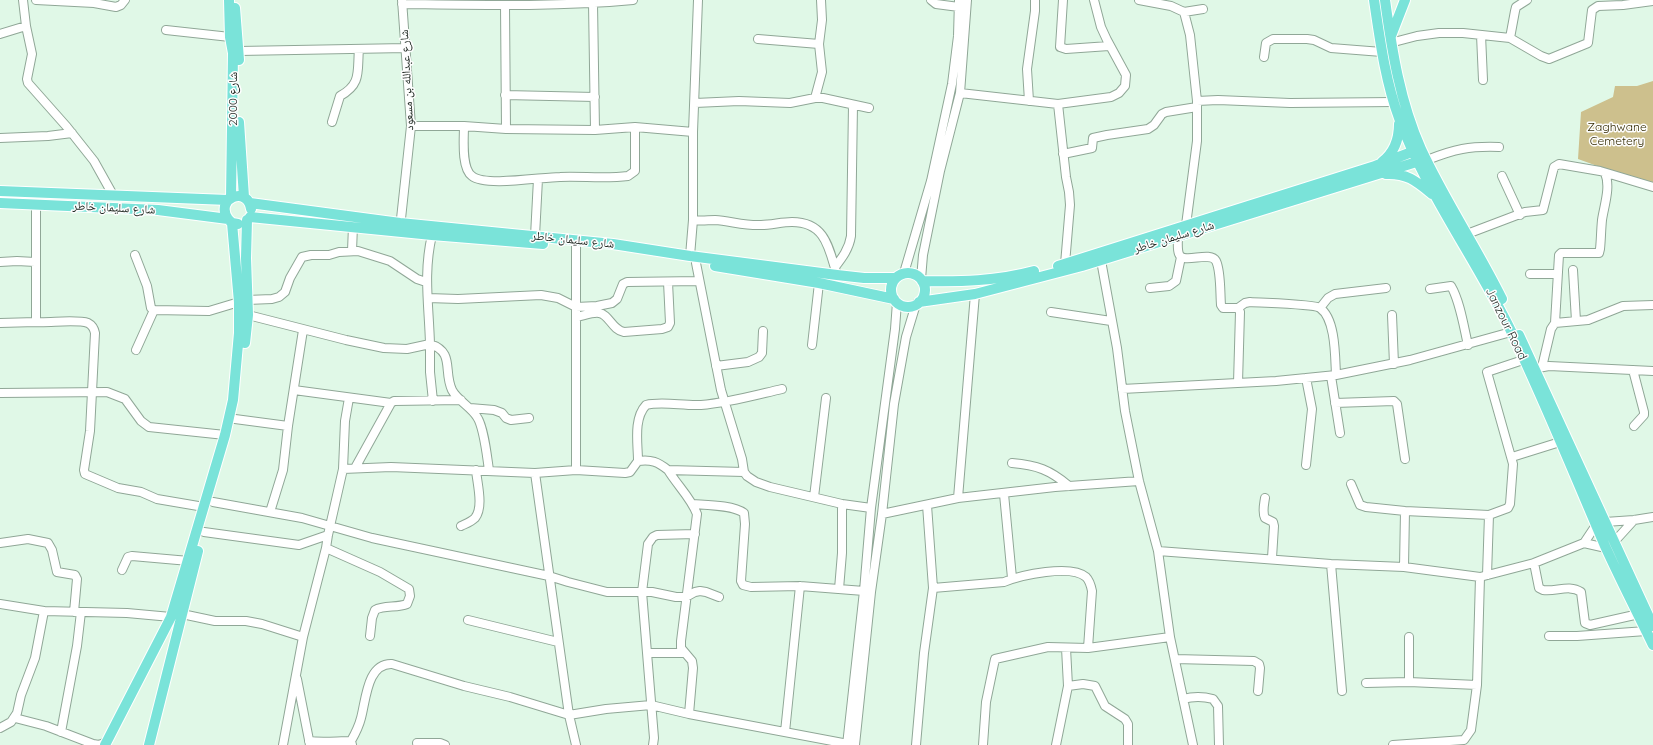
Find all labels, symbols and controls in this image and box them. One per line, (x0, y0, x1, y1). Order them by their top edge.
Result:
street label: شارع عبدالله بن مسعود (397, 29, 417, 131)
street label: شارع 2000 (226, 72, 240, 126)
park label: Zaghwane Cemetery (1587, 120, 1647, 148)
street label: شارع سليمان خاطر (72, 199, 156, 217)
street label: شارع سليمان خاطر (1132, 218, 1216, 256)
street label: شارع سليمان خاطر (531, 229, 615, 251)
street label: Janzour Road (1482, 286, 1530, 362)

